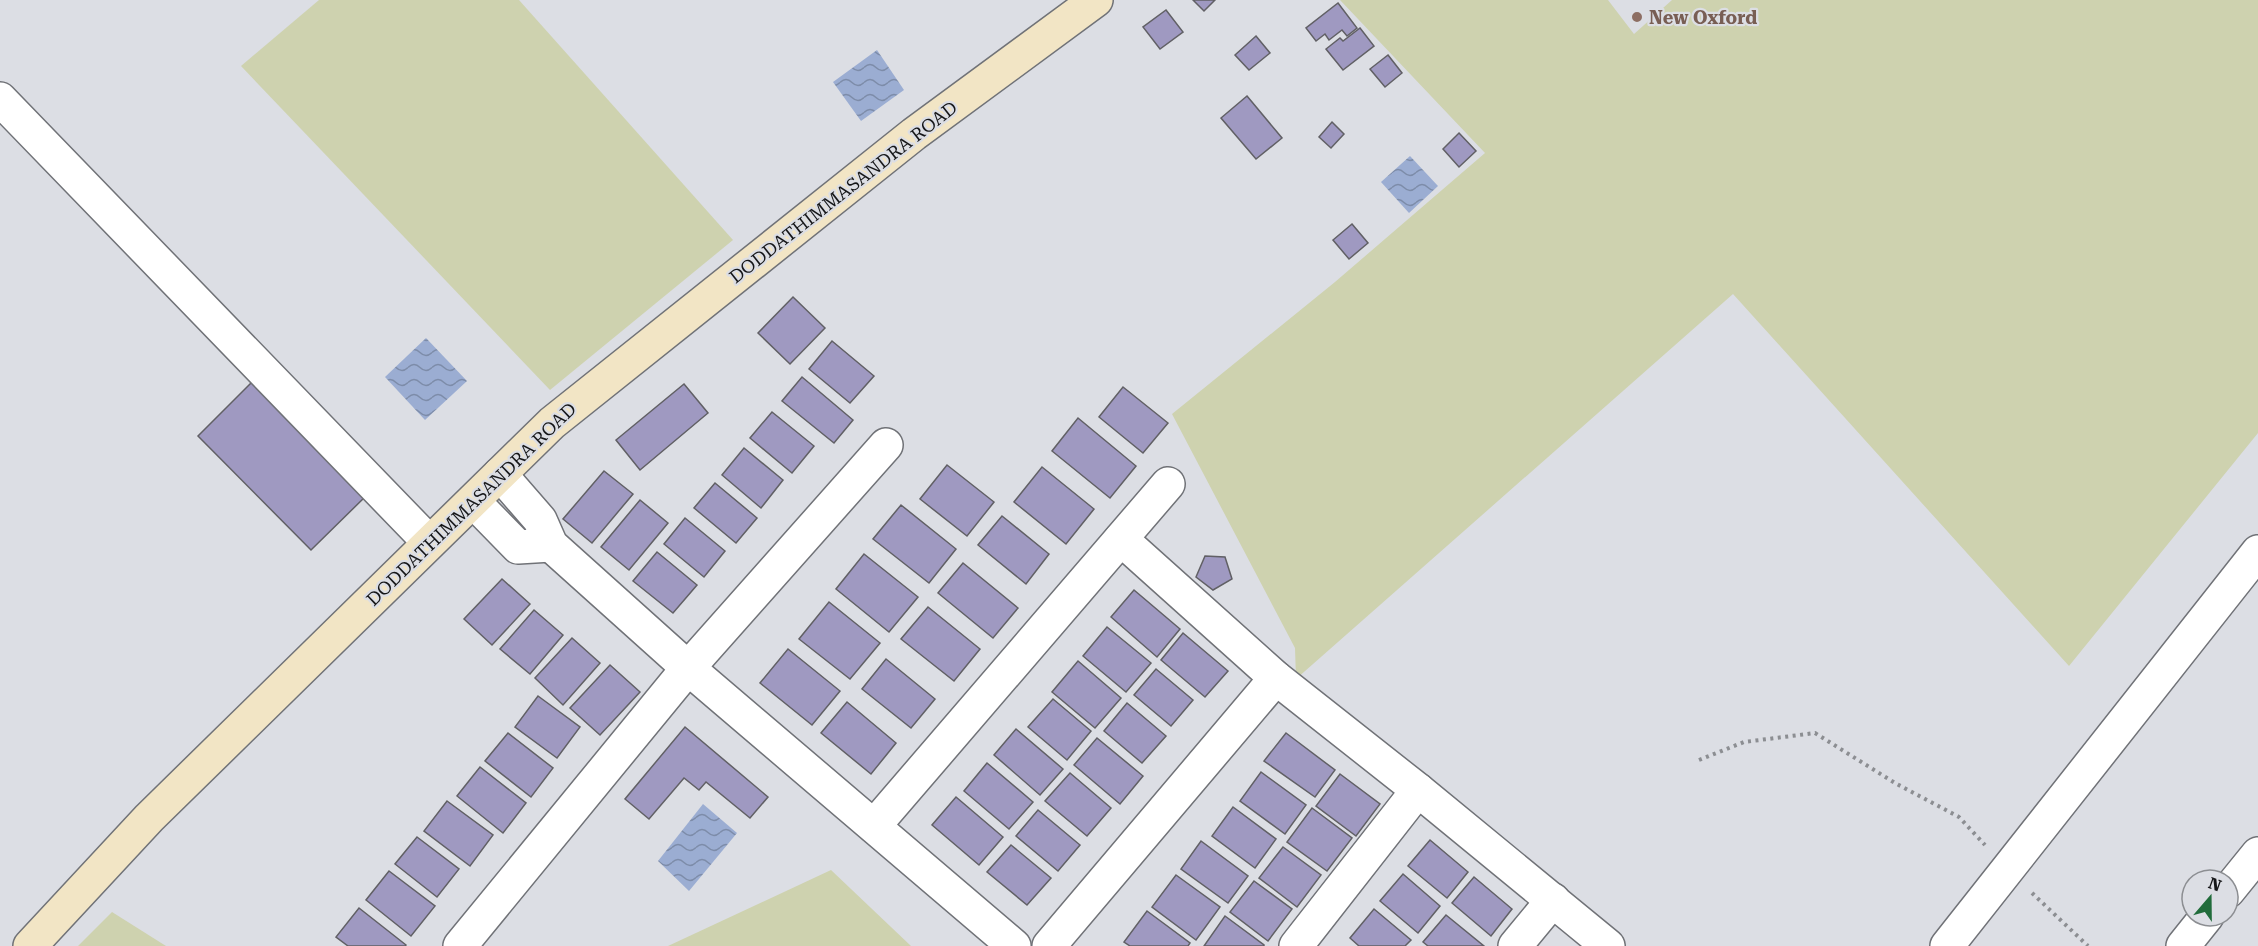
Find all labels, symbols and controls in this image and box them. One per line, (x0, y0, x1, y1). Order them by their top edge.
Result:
place label: New Oxford (1649, 7, 1757, 28)
marker: New Oxford (1630, 10, 1644, 24)
street label: DODDATHIMMASANDRA ROAD (725, 96, 961, 287)
street label: DODDATHIMMASANDRA ROAD (362, 398, 580, 610)
north arrow (2180, 868, 2240, 928)
text: N (2206, 873, 2224, 895)

